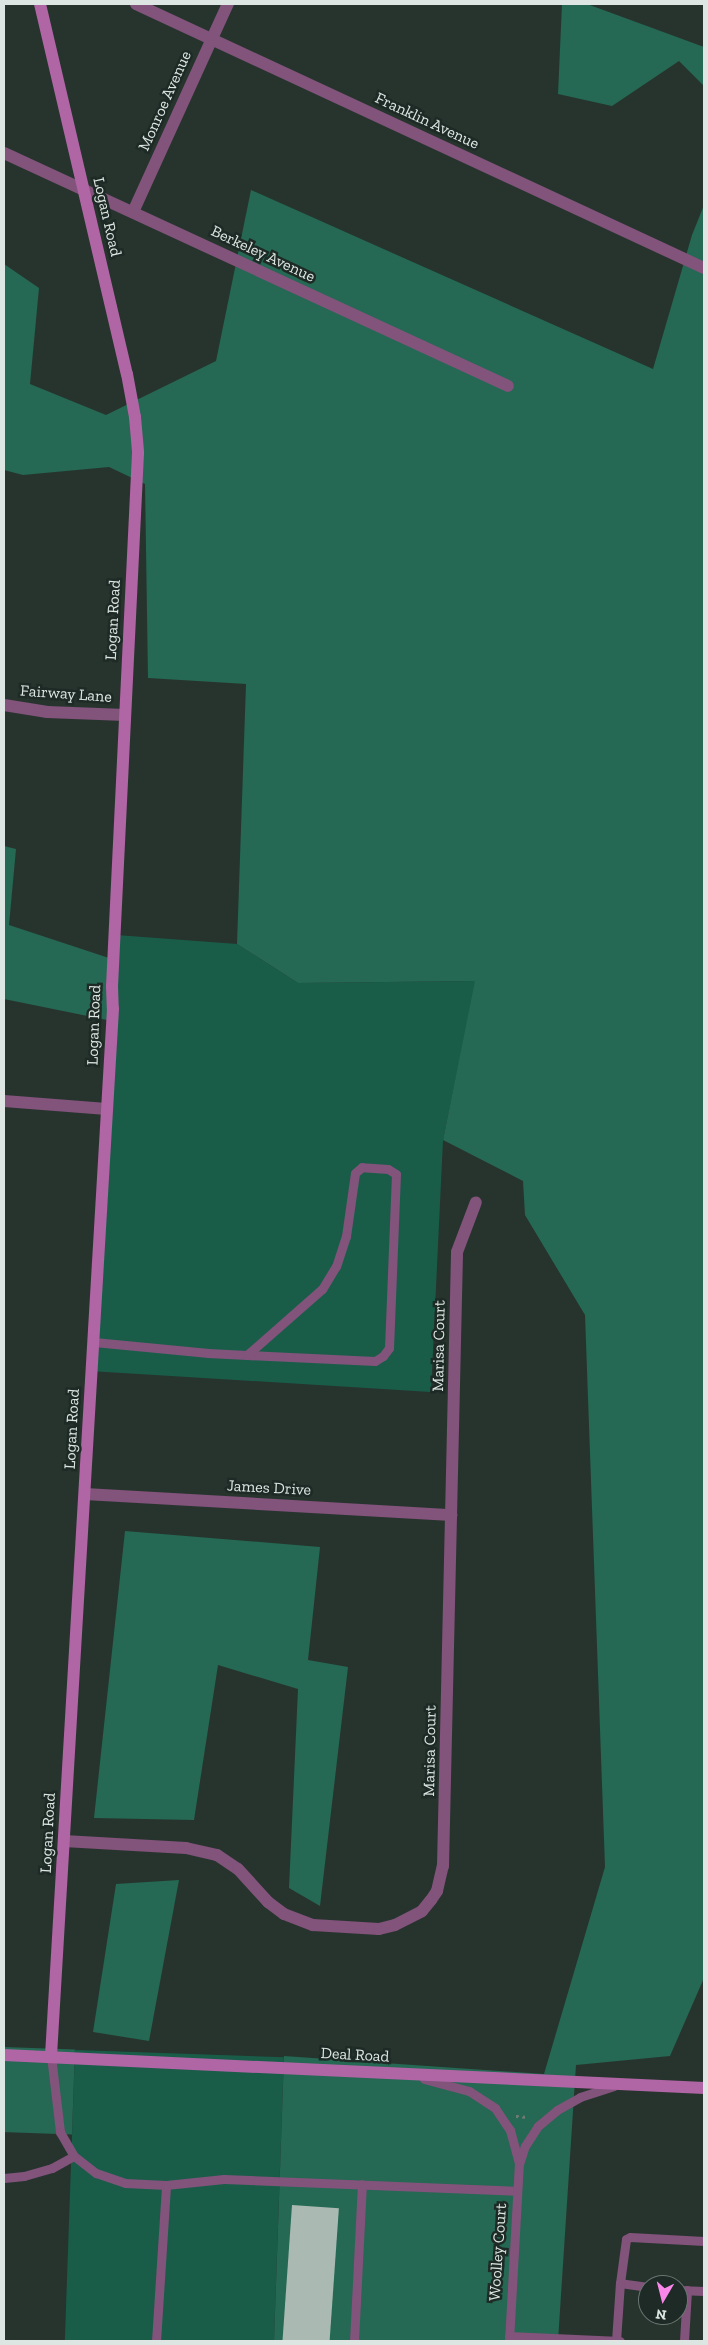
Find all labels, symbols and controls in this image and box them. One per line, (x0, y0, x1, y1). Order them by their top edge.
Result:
street label: Monroe Avenue (134, 48, 196, 154)
street label: Franklin Avenue (372, 88, 482, 154)
street label: Logan Road (89, 176, 125, 258)
street label: Berkeley Avenue (208, 221, 318, 287)
street label: Logan Road (101, 579, 125, 661)
street label: Fairway Lane (19, 681, 113, 707)
street label: Logan Road (83, 984, 105, 1066)
street label: Marisa Court (429, 1300, 449, 1392)
street label: Logan Road (60, 1388, 84, 1470)
street label: James Drive (226, 1476, 312, 1500)
street label: Marisa Court (420, 1705, 440, 1797)
street label: Logan Road (36, 1792, 60, 1874)
street label: Deal Road (320, 2044, 390, 2066)
street label: Woolley Court (485, 2202, 511, 2302)
north arrow (638, 2275, 688, 2325)
text: N (655, 2305, 667, 2324)

